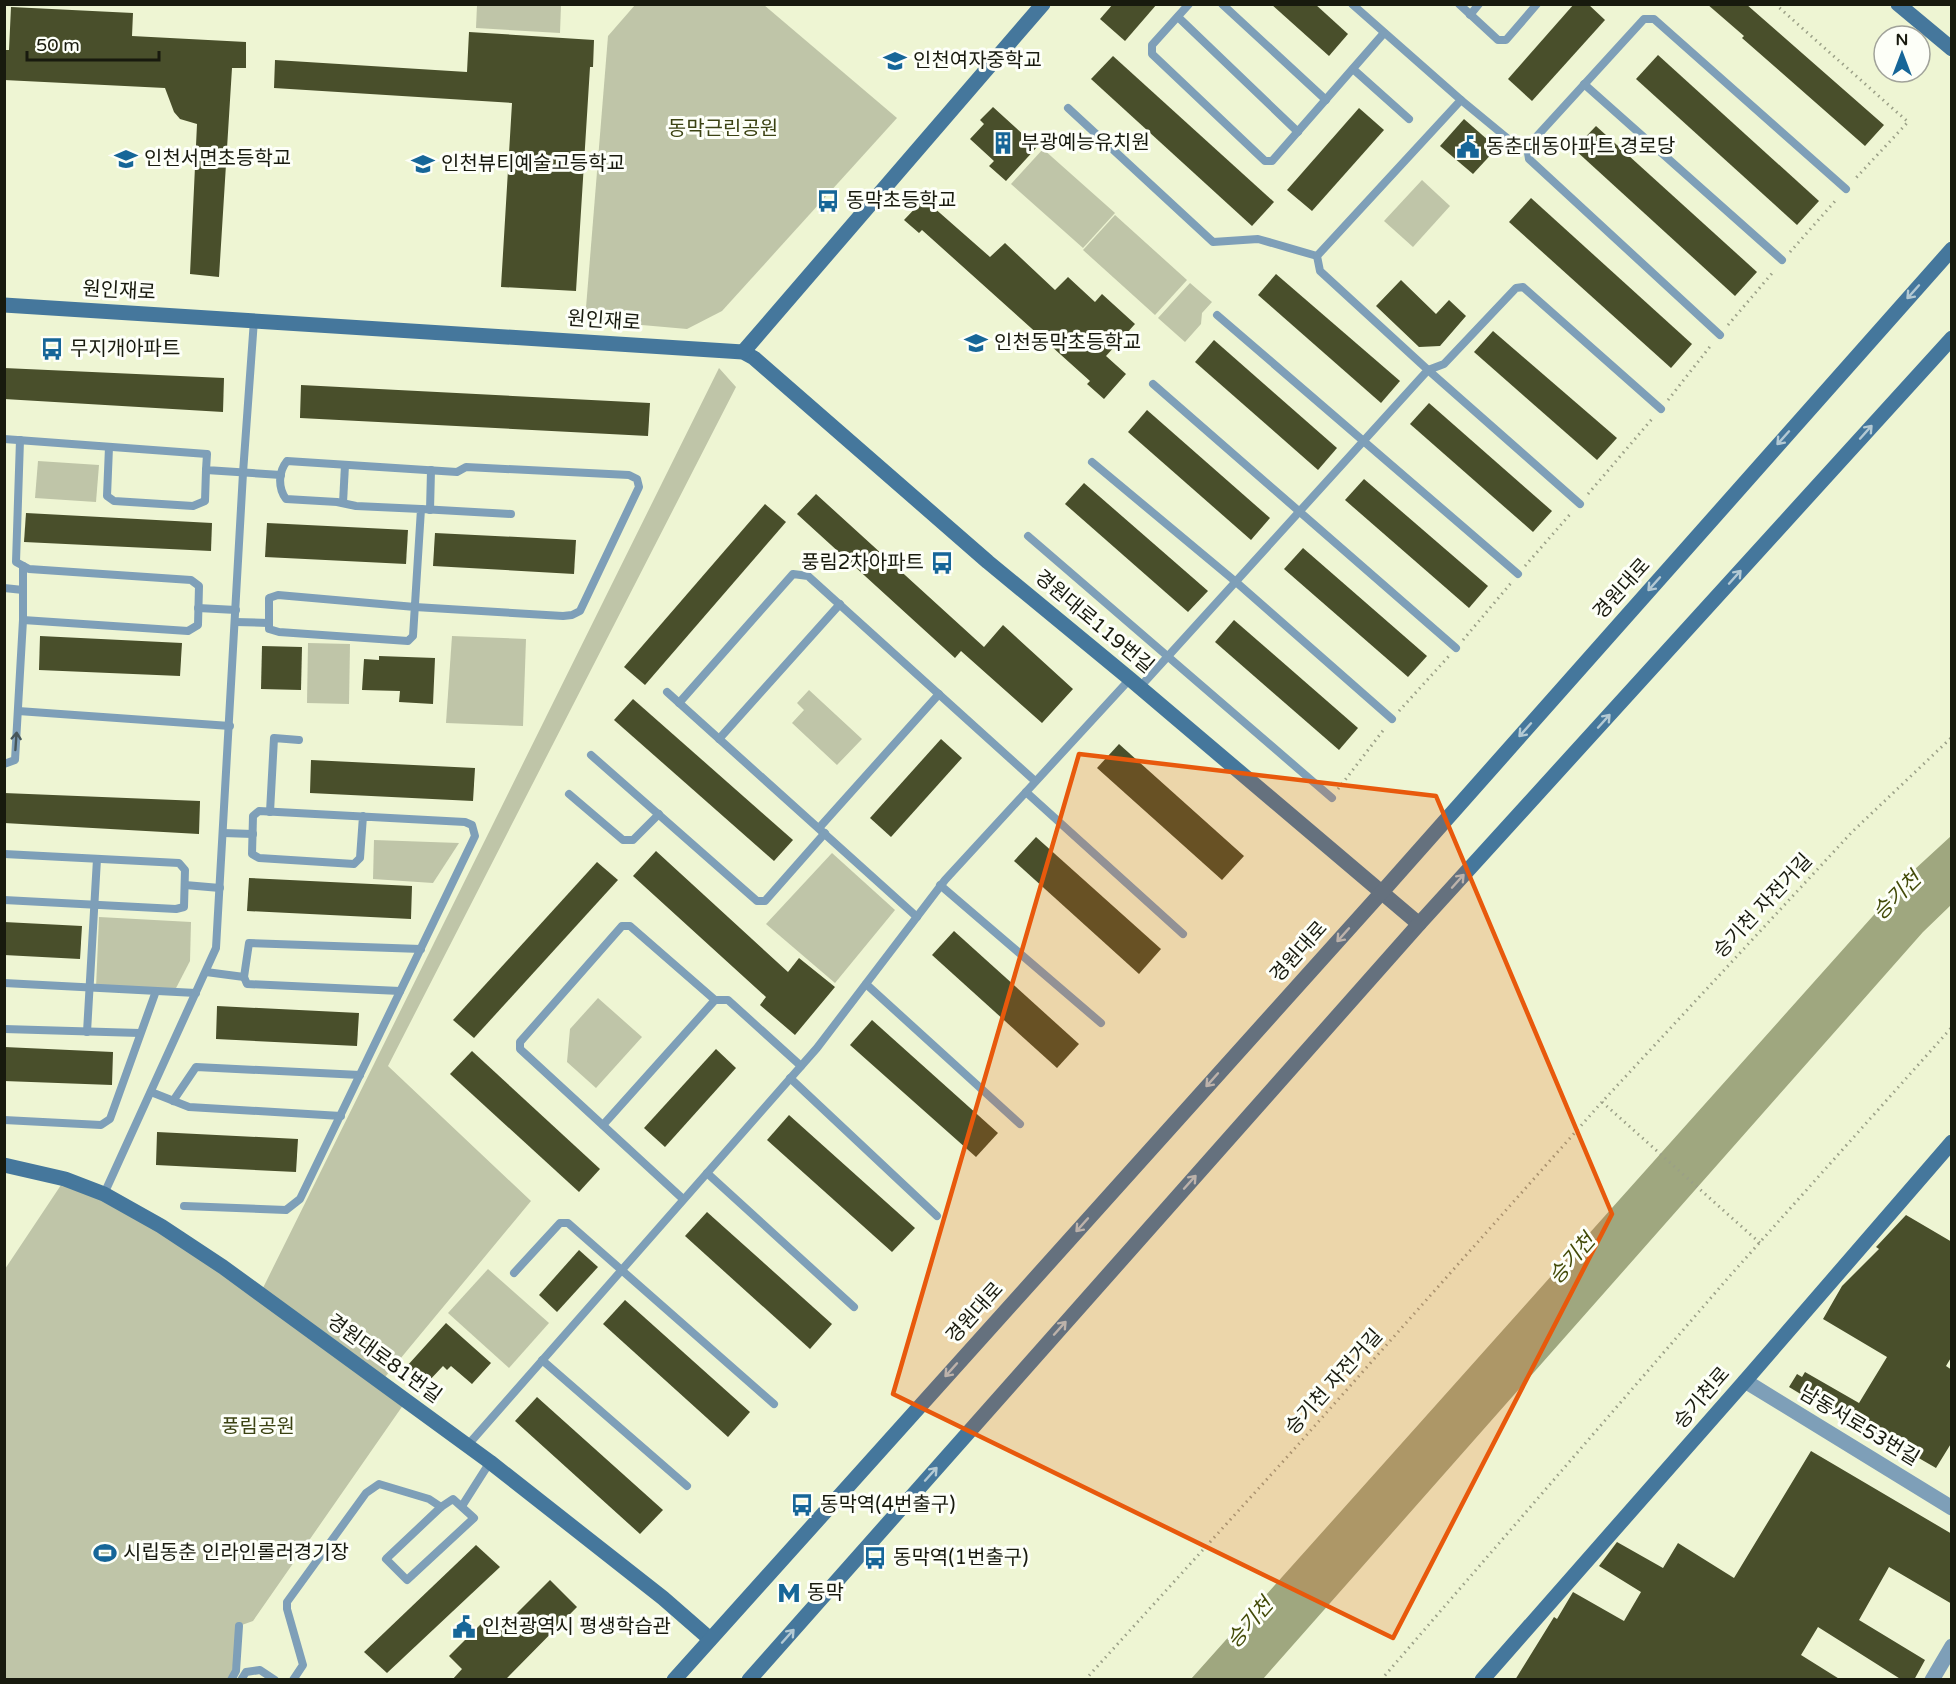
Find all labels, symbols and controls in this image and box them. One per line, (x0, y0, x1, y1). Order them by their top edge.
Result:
scale bar (27, 24, 159, 62)
north arrow (1872, 24, 1932, 84)
text: N (1896, 30, 1908, 50)
text: 50 m (36, 34, 80, 56)
school or university icon: 인천여자중학교 (882, 48, 908, 74)
place label: 인천여자중학교 (913, 49, 1042, 73)
park label: 동막근린공원 (668, 117, 778, 141)
building icon: 부광예능유치원 (990, 130, 1016, 156)
place label: 부광예능유치원 (1021, 131, 1150, 155)
public building icon: 동춘대동아파트 경로당 (1455, 134, 1481, 160)
place label: 동춘대동아파트 경로당 (1486, 135, 1675, 159)
school or university icon: 인천서면초등학교 (113, 146, 139, 172)
place label: 인천서면초등학교 (144, 147, 291, 171)
school or university icon: 인천뷰티예술고등학교 (410, 151, 436, 177)
place label: 인천뷰티예술고등학교 (441, 152, 625, 176)
bus stop icon: 동막초등학교 (815, 188, 841, 214)
place label: 동막초등학교 (846, 189, 956, 213)
street label: 원인재로 (82, 277, 156, 305)
one-way arrow (1906, 284, 1920, 299)
street label: 원인재로 (566, 306, 642, 336)
school or university icon: 인천동막초등학교 (963, 330, 989, 356)
place label: 인천동막초등학교 (994, 331, 1141, 355)
bus stop icon: 무지개아파트 (39, 336, 65, 362)
place label: 무지개아파트 (70, 337, 180, 361)
one-way arrow (1859, 425, 1873, 440)
one-way arrow (1776, 430, 1790, 445)
bus stop icon: 풍림2차아파트 (929, 550, 955, 576)
place label: 풍림2차아파트 (801, 551, 924, 575)
street label: 경원대로 (1588, 554, 1656, 624)
street label: 경원대로119번길 (1030, 565, 1158, 679)
one-way arrow (1728, 569, 1742, 584)
one-way arrow (1647, 576, 1661, 591)
one-way arrow (1596, 714, 1610, 729)
one-way arrow (1518, 722, 1532, 737)
one-way arrow (10, 732, 21, 752)
street label: 승기천 자전거길 (1709, 849, 1817, 963)
water label: 승기천 (1868, 865, 1928, 925)
one-way arrow (1451, 873, 1465, 888)
street label: 경원대로 (1265, 917, 1333, 987)
one-way arrow (1336, 928, 1350, 943)
one-way arrow (1205, 1073, 1219, 1088)
one-way arrow (1183, 1175, 1197, 1190)
one-way arrow (1075, 1218, 1089, 1233)
water label: 승기천 (1544, 1227, 1602, 1289)
street label: 경원대로 (941, 1278, 1009, 1348)
street label: 경원대로81번길 (322, 1309, 446, 1409)
one-way arrow (1053, 1321, 1067, 1336)
street label: 승기천 자전거길 (1280, 1324, 1388, 1440)
street label: 승기천로 (1669, 1362, 1735, 1434)
one-way arrow (944, 1363, 958, 1378)
street label: 남동서로53번길 (1795, 1381, 1923, 1471)
park label: 풍림공원 (221, 1415, 295, 1439)
one-way arrow (924, 1467, 938, 1482)
bus stop icon: 동막역(4번출구) (789, 1492, 815, 1518)
place label: 동막역(4번출구) (820, 1493, 955, 1517)
sports icon: 시립동춘 인라인롤러경기장 (92, 1540, 118, 1566)
place label: 시립동춘 인라인롤러경기장 (123, 1541, 349, 1565)
bus stop icon: 동막역(1번출구) (862, 1545, 888, 1571)
place label: 동막역(1번출구) (893, 1546, 1028, 1570)
metro station icon: 동막 (776, 1580, 802, 1606)
place label: 동막 (807, 1581, 844, 1605)
water label: 승기천 (1222, 1591, 1280, 1653)
public building icon: 인천광역시 평생학습관 (451, 1614, 477, 1640)
place label: 인천광역시 평생학습관 (482, 1615, 671, 1639)
one-way arrow (781, 1629, 795, 1644)

